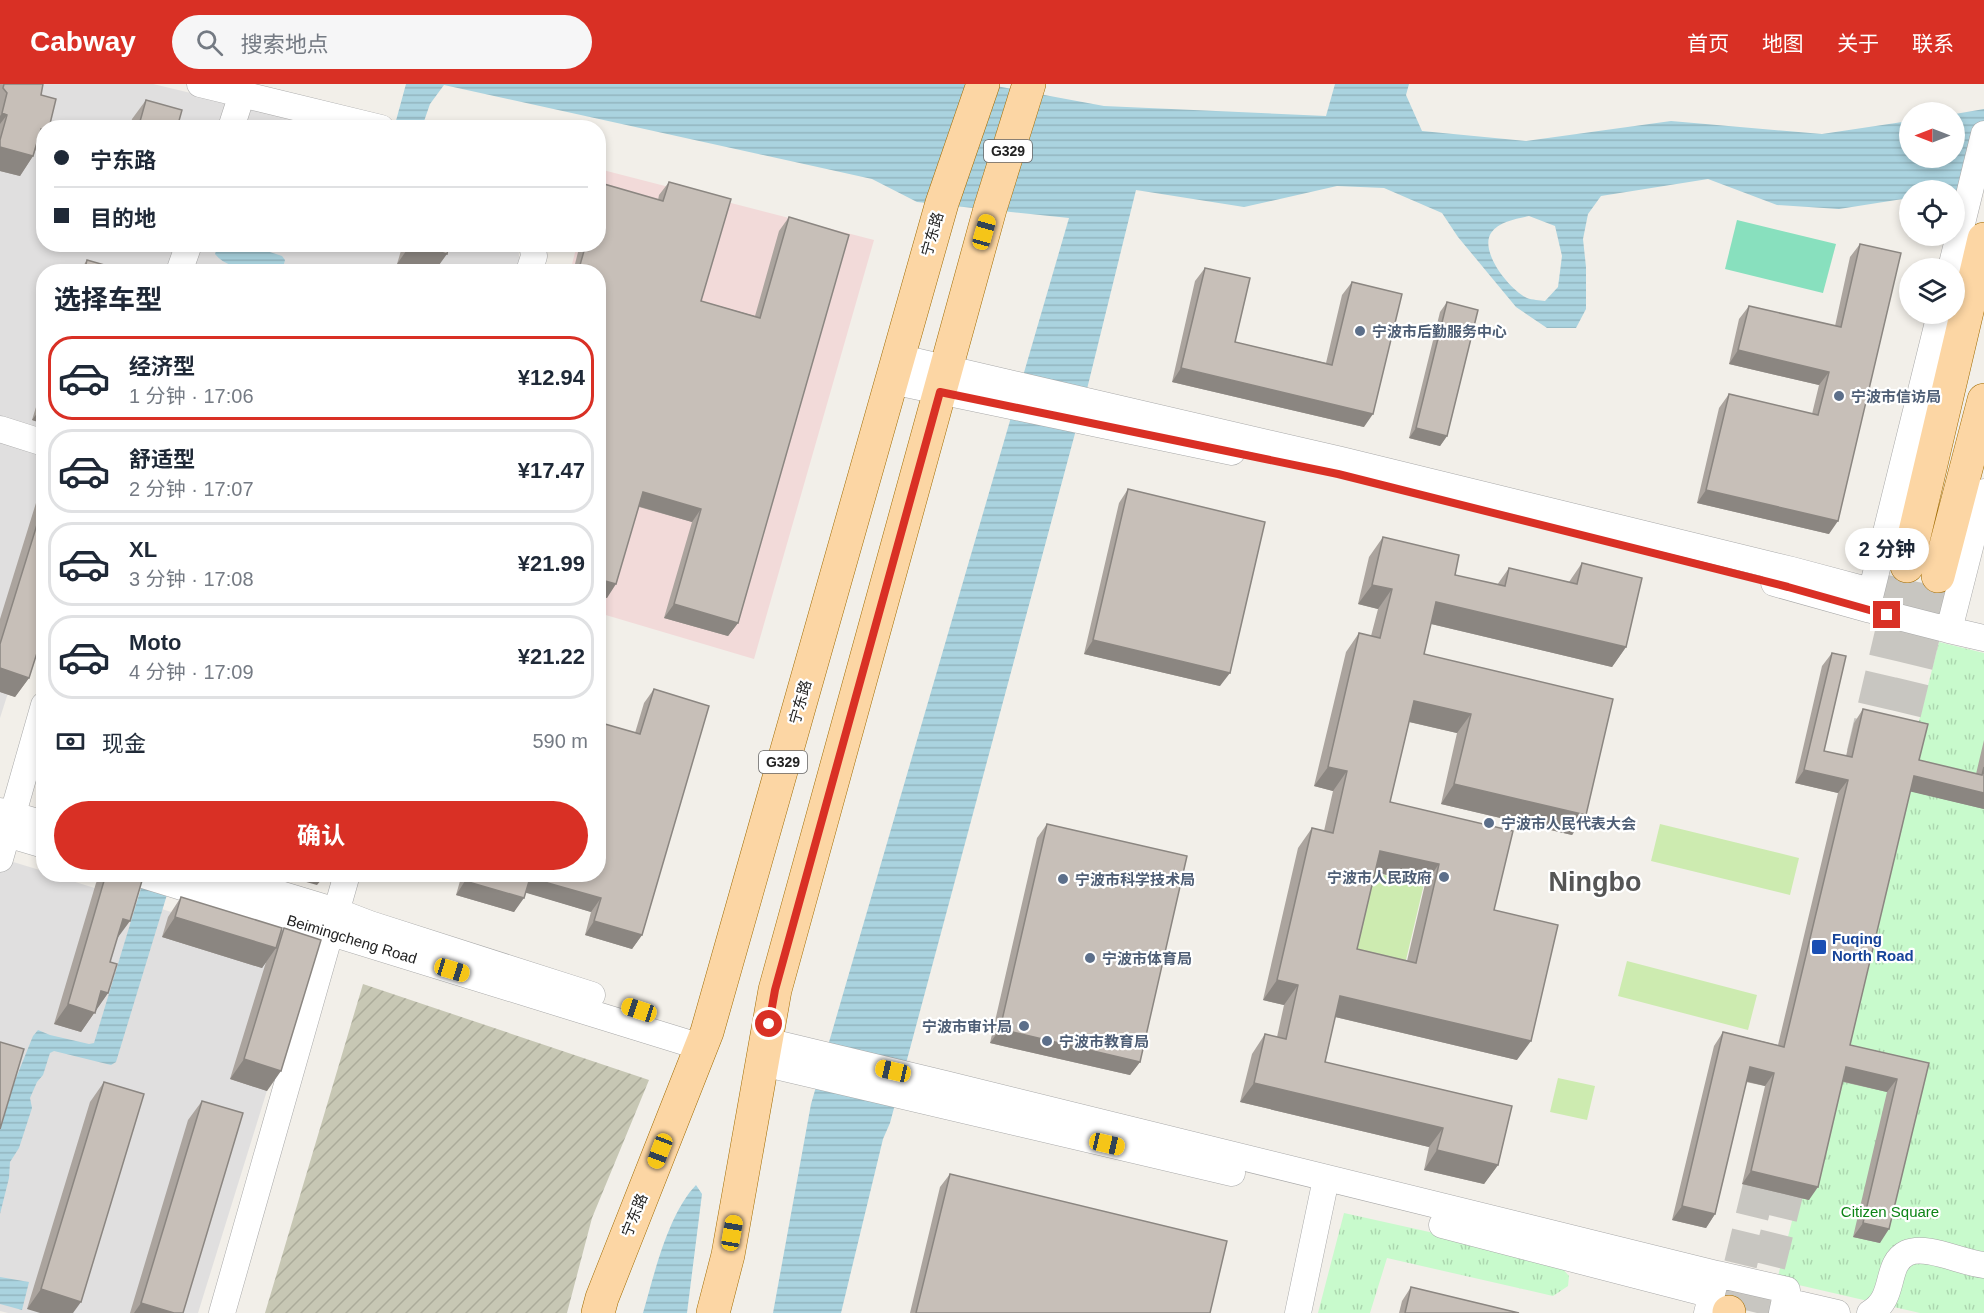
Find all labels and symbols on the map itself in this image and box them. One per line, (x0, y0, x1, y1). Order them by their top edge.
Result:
north arrow (1899, 102, 1965, 168)
road number: G329 (984, 140, 1032, 162)
street label: 宁东路 (918, 210, 946, 258)
car (970, 212, 998, 252)
place label: 宁波市后勤服务中心 (1372, 323, 1507, 340)
marker: 宁波市后勤服务中心 (1353, 324, 1367, 338)
place label: 宁波市信访局 (1851, 388, 1941, 405)
marker: 宁波市信访局 (1832, 389, 1846, 403)
callout: 2 分钟 (1845, 528, 1929, 570)
route end (1873, 601, 1900, 628)
street label: 宁东路 (786, 678, 814, 726)
road number: G329 (759, 751, 807, 773)
place label: 宁波市人民代表大会 (1501, 815, 1636, 832)
marker: 宁波市人民代表大会 (1482, 816, 1496, 830)
district label: Ningbo (1549, 867, 1641, 897)
place label: 宁波市人民政府 (1327, 869, 1432, 886)
marker: 宁波市人民政府 (1437, 870, 1451, 884)
place label: 宁波市科学技术局 (1075, 871, 1195, 888)
marker: 宁波市科学技术局 (1056, 872, 1070, 886)
street label: Beimingcheng Road (285, 911, 419, 967)
place label: Fuqing North Road (1832, 930, 1914, 964)
marker: Fuqing North Road (1810, 938, 1828, 956)
place label: 宁波市体育局 (1102, 950, 1192, 967)
marker: 宁波市体育局 (1083, 951, 1097, 965)
car (432, 956, 472, 984)
car (619, 996, 659, 1024)
route start (755, 1010, 782, 1037)
place label: 宁波市审计局 (922, 1018, 1012, 1035)
marker: 宁波市审计局 (1017, 1019, 1031, 1033)
place label: 宁波市教育局 (1059, 1033, 1149, 1050)
marker: 宁波市教育局 (1040, 1034, 1054, 1048)
car (873, 1058, 913, 1084)
car (645, 1131, 675, 1171)
car (1087, 1131, 1127, 1157)
street label: 宁东路 (618, 1191, 650, 1239)
park label: Citizen Square (1841, 1203, 1939, 1220)
car (720, 1214, 744, 1252)

